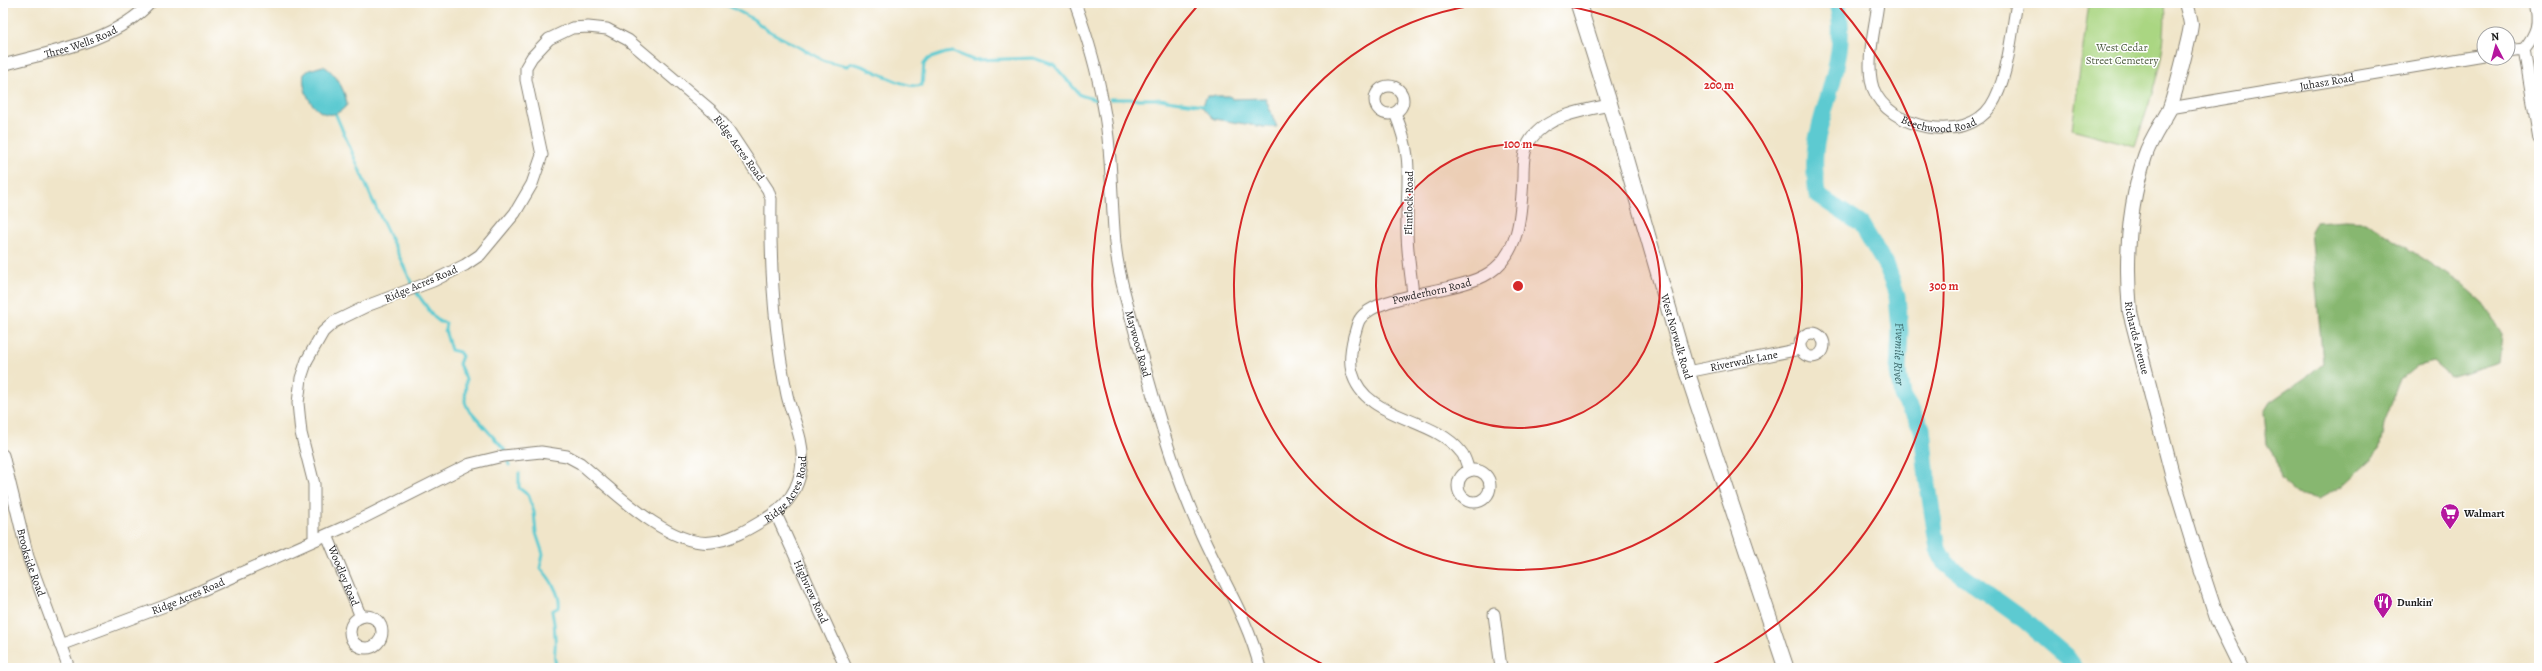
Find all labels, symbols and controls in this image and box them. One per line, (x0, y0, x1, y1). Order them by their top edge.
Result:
street label: Three Wells Road (42, 22, 120, 61)
north arrow (2476, 26, 2516, 66)
text: N (2490, 29, 2500, 44)
park label: West Cedar Street Cemetery (2086, 40, 2158, 68)
street label: Juhasz Road (2298, 70, 2355, 94)
text: 200 m (1704, 77, 1734, 93)
street label: Ridge Acres Road (710, 112, 768, 184)
street label: Beechwood Road (1899, 112, 1979, 136)
text: 100 m (1504, 136, 1532, 152)
street label: Flintlock Road (1401, 171, 1417, 235)
street label: Ridge Acres Road (382, 262, 460, 306)
street label: Powderhorn Road (1390, 274, 1473, 308)
text: 300 m (1929, 278, 1959, 294)
centre of rings (1511, 279, 1525, 293)
street label: West Norwalk Road (1657, 291, 1696, 381)
street label: Richards Avenue (2122, 301, 2153, 376)
street label: Maywood Road (1122, 309, 1155, 379)
water label: Fivemile River (1890, 322, 1908, 387)
street label: Riverwalk Lane (1709, 346, 1779, 375)
street label: Ridge Acres Road (761, 455, 810, 526)
supermarket icon: Walmart (2439, 502, 2461, 530)
place label: Walmart (2463, 506, 2505, 521)
street label: Brookside Road (14, 527, 49, 598)
street label: Woodley Road (324, 542, 363, 608)
street label: Highview Road (790, 557, 832, 626)
street label: Ridge Acres Road (149, 574, 227, 618)
restaurant icon: Dunkin' (2372, 591, 2394, 619)
place label: Dunkin' (2397, 595, 2433, 610)

